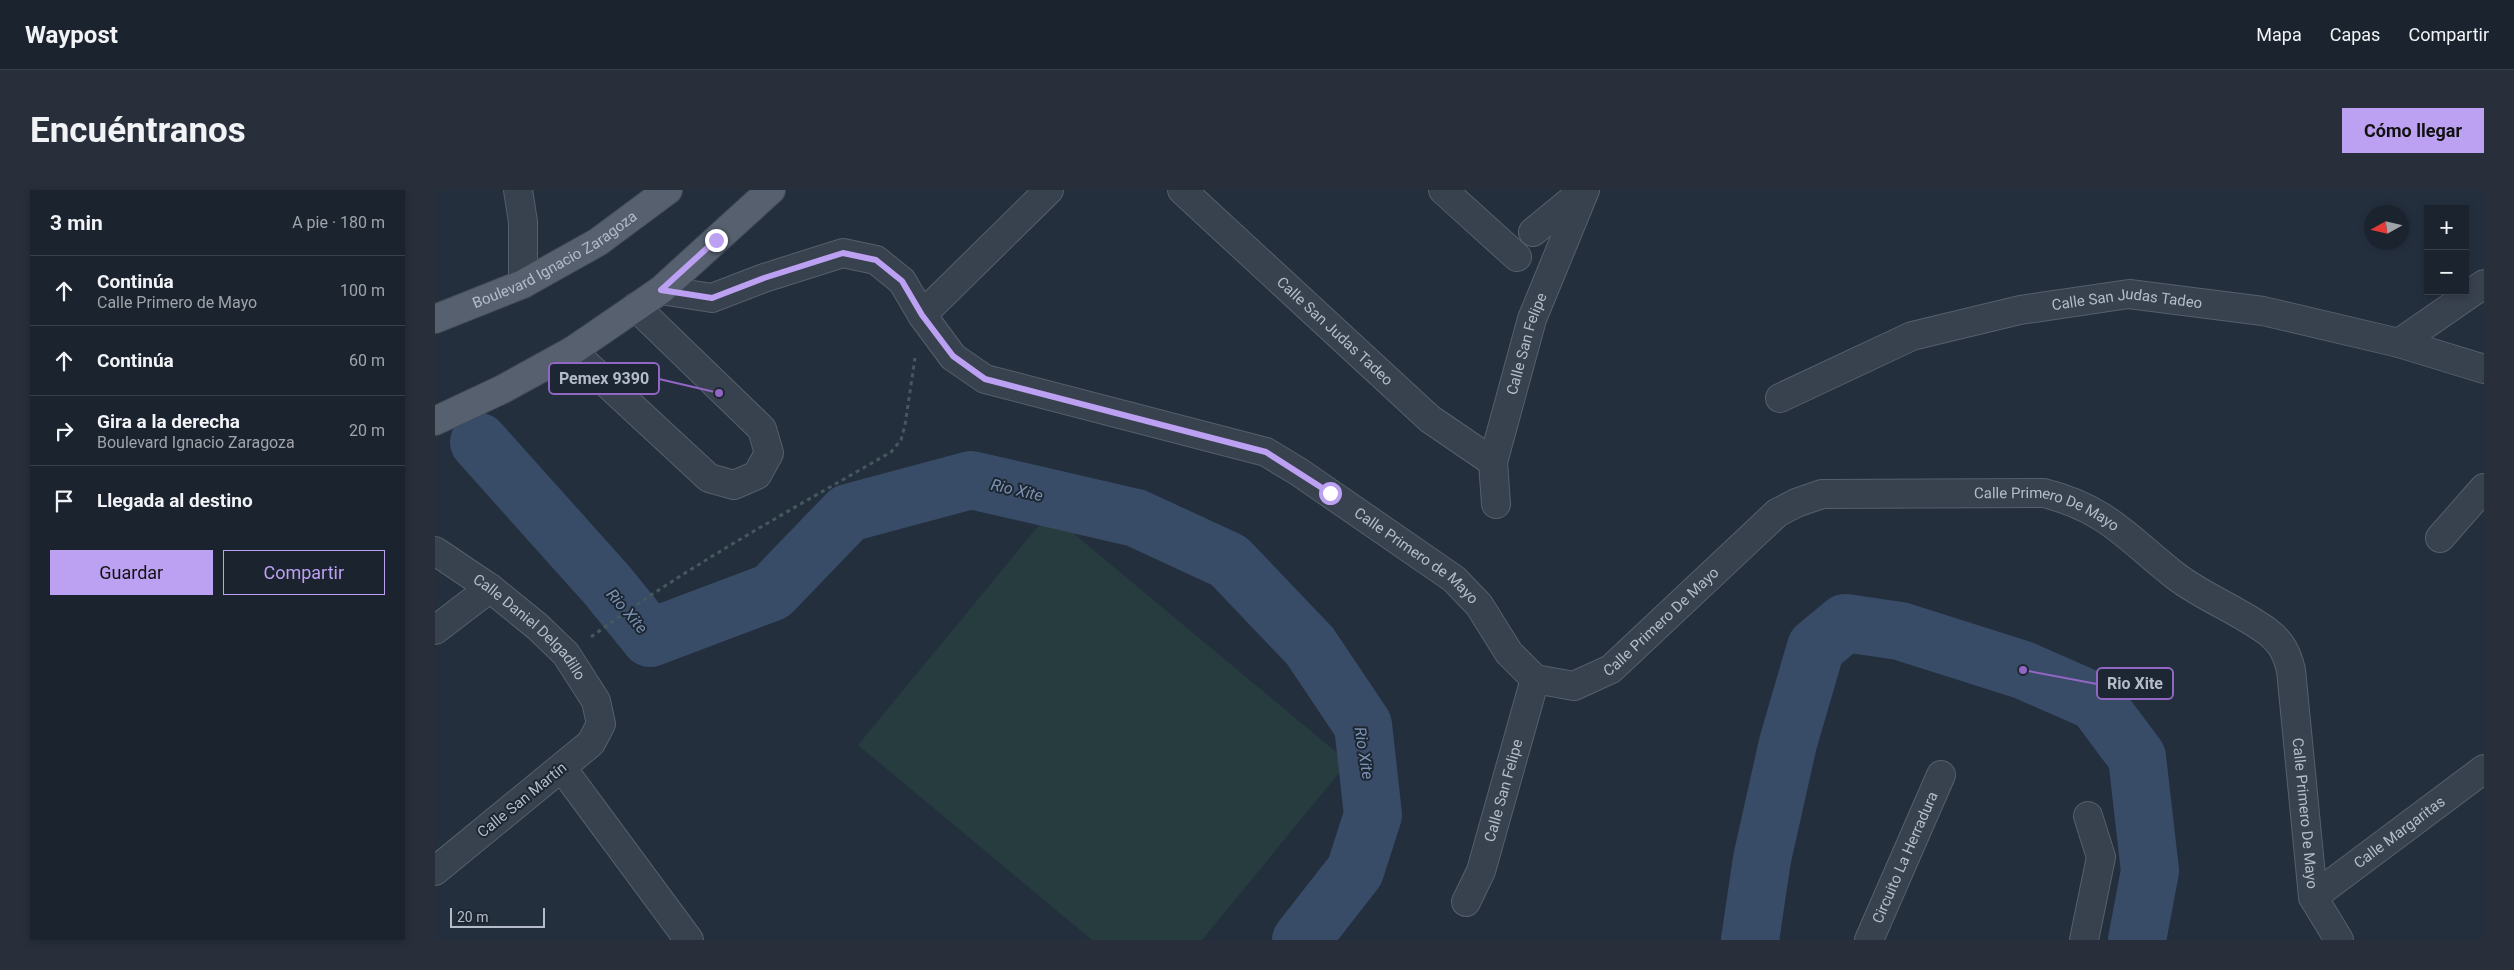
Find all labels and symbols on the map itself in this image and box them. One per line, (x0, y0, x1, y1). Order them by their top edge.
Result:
north arrow (2364, 205, 2409, 250)
street label: Boulevard Ignacio Zaragoza (470, 207, 640, 312)
route end (705, 229, 728, 252)
street label: Calle San Judas Tadeo (1273, 273, 1397, 389)
street label: Calle San Judas Tadeo (2051, 285, 2203, 314)
street label: Calle San Felipe (1503, 290, 1551, 397)
callout: Pemex 9390 (549, 363, 659, 394)
text: Pemex 9390 (559, 369, 649, 388)
water label: Rio Xite (989, 475, 1045, 505)
route start (1319, 482, 1342, 505)
street label: Calle Primero De Mayo (1974, 484, 2123, 535)
street label: Calle Primero de Mayo (1351, 504, 1482, 608)
street label: Calle Primero De Mayo (1601, 563, 1723, 680)
street label: Calle Daniel Delgadillo (470, 570, 589, 683)
water label: Rio Xite (602, 585, 652, 637)
callout: Rio Xite (2097, 668, 2173, 699)
text: Rio Xite (2107, 674, 2163, 693)
water label: Rio Xite (1350, 725, 1378, 781)
street label: Calle San Felipe (1481, 737, 1527, 844)
street label: Calle Primero De Mayo (2289, 737, 2321, 890)
street label: Calle San Martín (474, 759, 570, 841)
street label: Circuito La Herradura (1868, 789, 1942, 926)
street label: Calle Margaritas (2350, 792, 2449, 872)
scale bar (450, 905, 545, 928)

